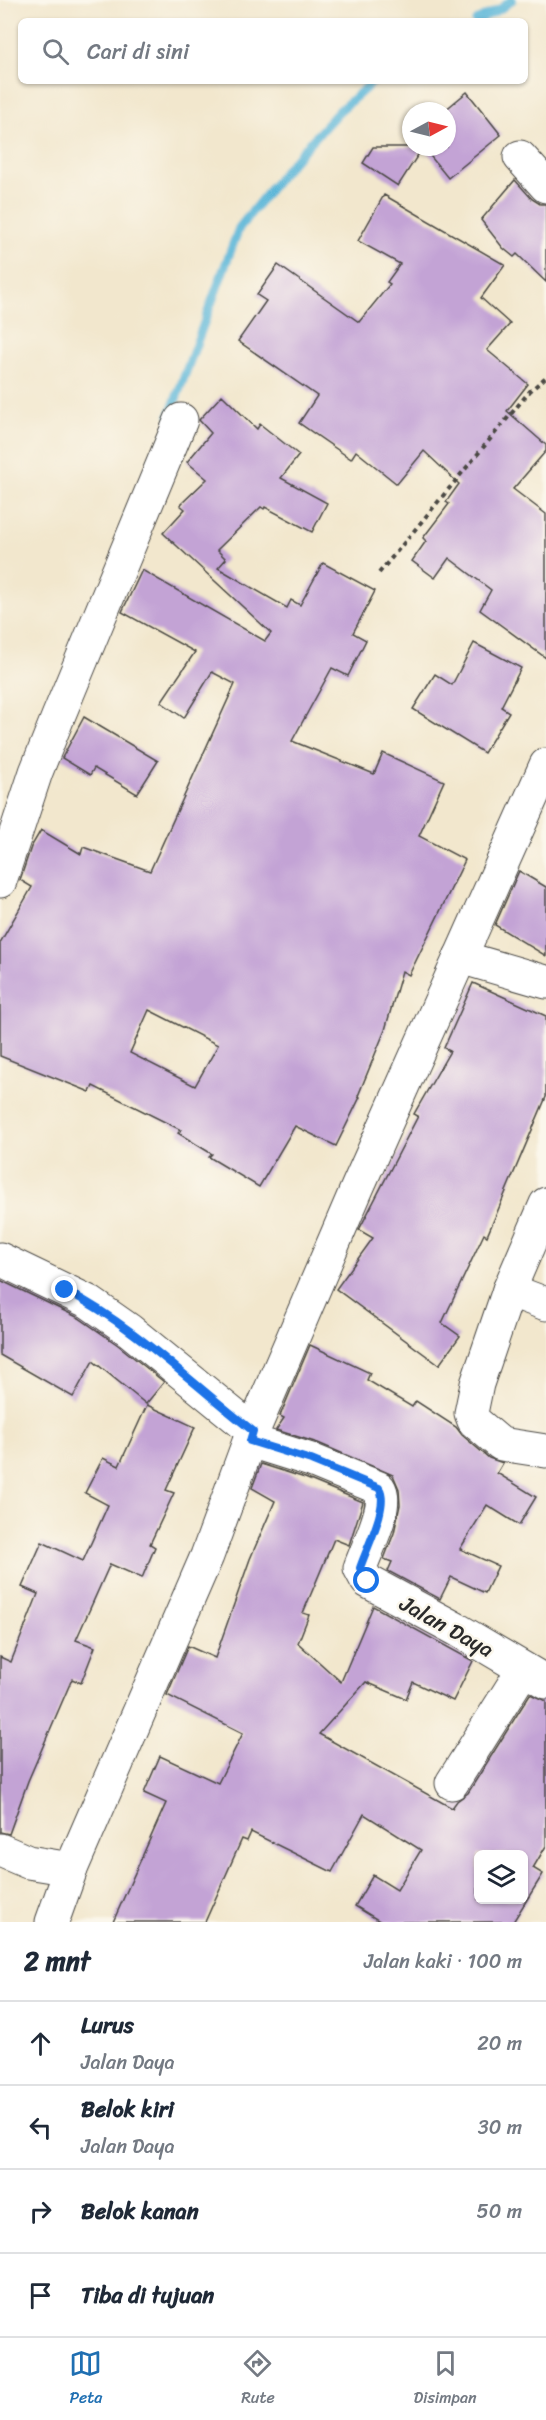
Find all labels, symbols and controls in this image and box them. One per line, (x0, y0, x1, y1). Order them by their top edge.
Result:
search box (18, 18, 528, 84)
text: Cari di sini (87, 32, 189, 71)
icon: search (39, 35, 72, 68)
north arrow (402, 102, 456, 156)
route end (51, 1276, 77, 1302)
route start (353, 1567, 379, 1593)
street label: Jalan Daya (391, 1584, 501, 1668)
map controls (474, 1850, 528, 1904)
button: layers (474, 1850, 528, 1904)
text: 2 mnt (24, 1938, 90, 1984)
text: Jalan kaki · 100 m (364, 1944, 522, 1979)
text: Lurus (81, 2006, 134, 2045)
text: 20 m (477, 2026, 522, 2061)
icon: ahead (24, 2027, 57, 2060)
text: Jalan Daya (81, 2045, 174, 2080)
text: Belok kiri (81, 2090, 174, 2129)
text: 30 m (478, 2110, 522, 2145)
icon: left (24, 2111, 57, 2144)
text: Jalan Daya (81, 2129, 174, 2164)
text: Belok kanan (81, 2192, 199, 2231)
text: 50 m (477, 2194, 522, 2229)
icon: right (24, 2195, 57, 2228)
text: Tiba di tujuan (81, 2276, 214, 2315)
icon: arrive (24, 2279, 57, 2312)
tab: Peta (69, 2347, 102, 2412)
tab: Rute (241, 2347, 275, 2412)
tab: Disimpan (413, 2347, 477, 2412)

